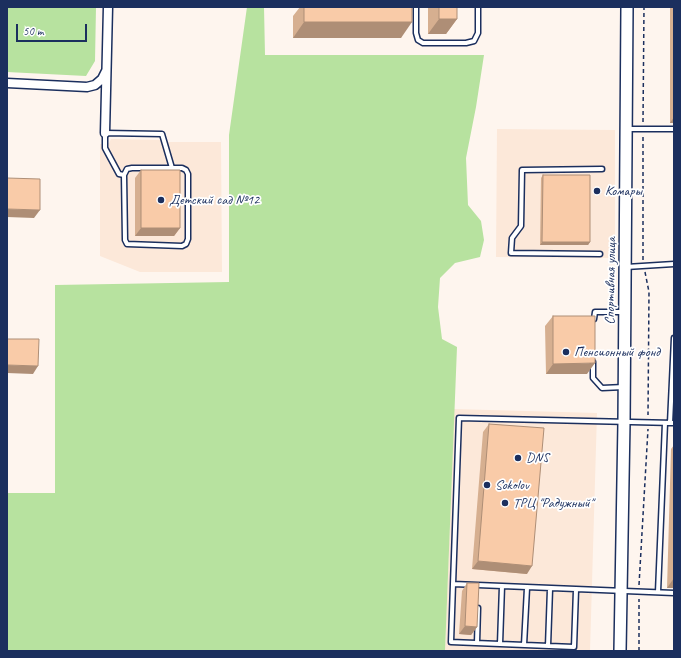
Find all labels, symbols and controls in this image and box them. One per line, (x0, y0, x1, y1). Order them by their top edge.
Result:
scale bar (18, 16, 89, 42)
text: 50 m (23, 23, 43, 39)
place label: Комары (605, 183, 642, 199)
marker: Комары (592, 186, 602, 196)
place label: Детский сад №12 (169, 192, 259, 208)
marker: Детский сад №12 (156, 195, 166, 205)
street label: Спортивная улица (602, 237, 620, 325)
place label: Пенсионный фонд (574, 344, 660, 360)
marker: Пенсионный фонд (561, 347, 571, 357)
place label: DNS (526, 450, 549, 466)
marker: DNS (513, 453, 523, 463)
place label: Sokolov (495, 477, 529, 493)
marker: Sokolov (482, 480, 492, 490)
place label: ТРЦ "Радужный" (513, 495, 593, 511)
marker: ТРЦ "Радужный" (500, 498, 510, 508)

